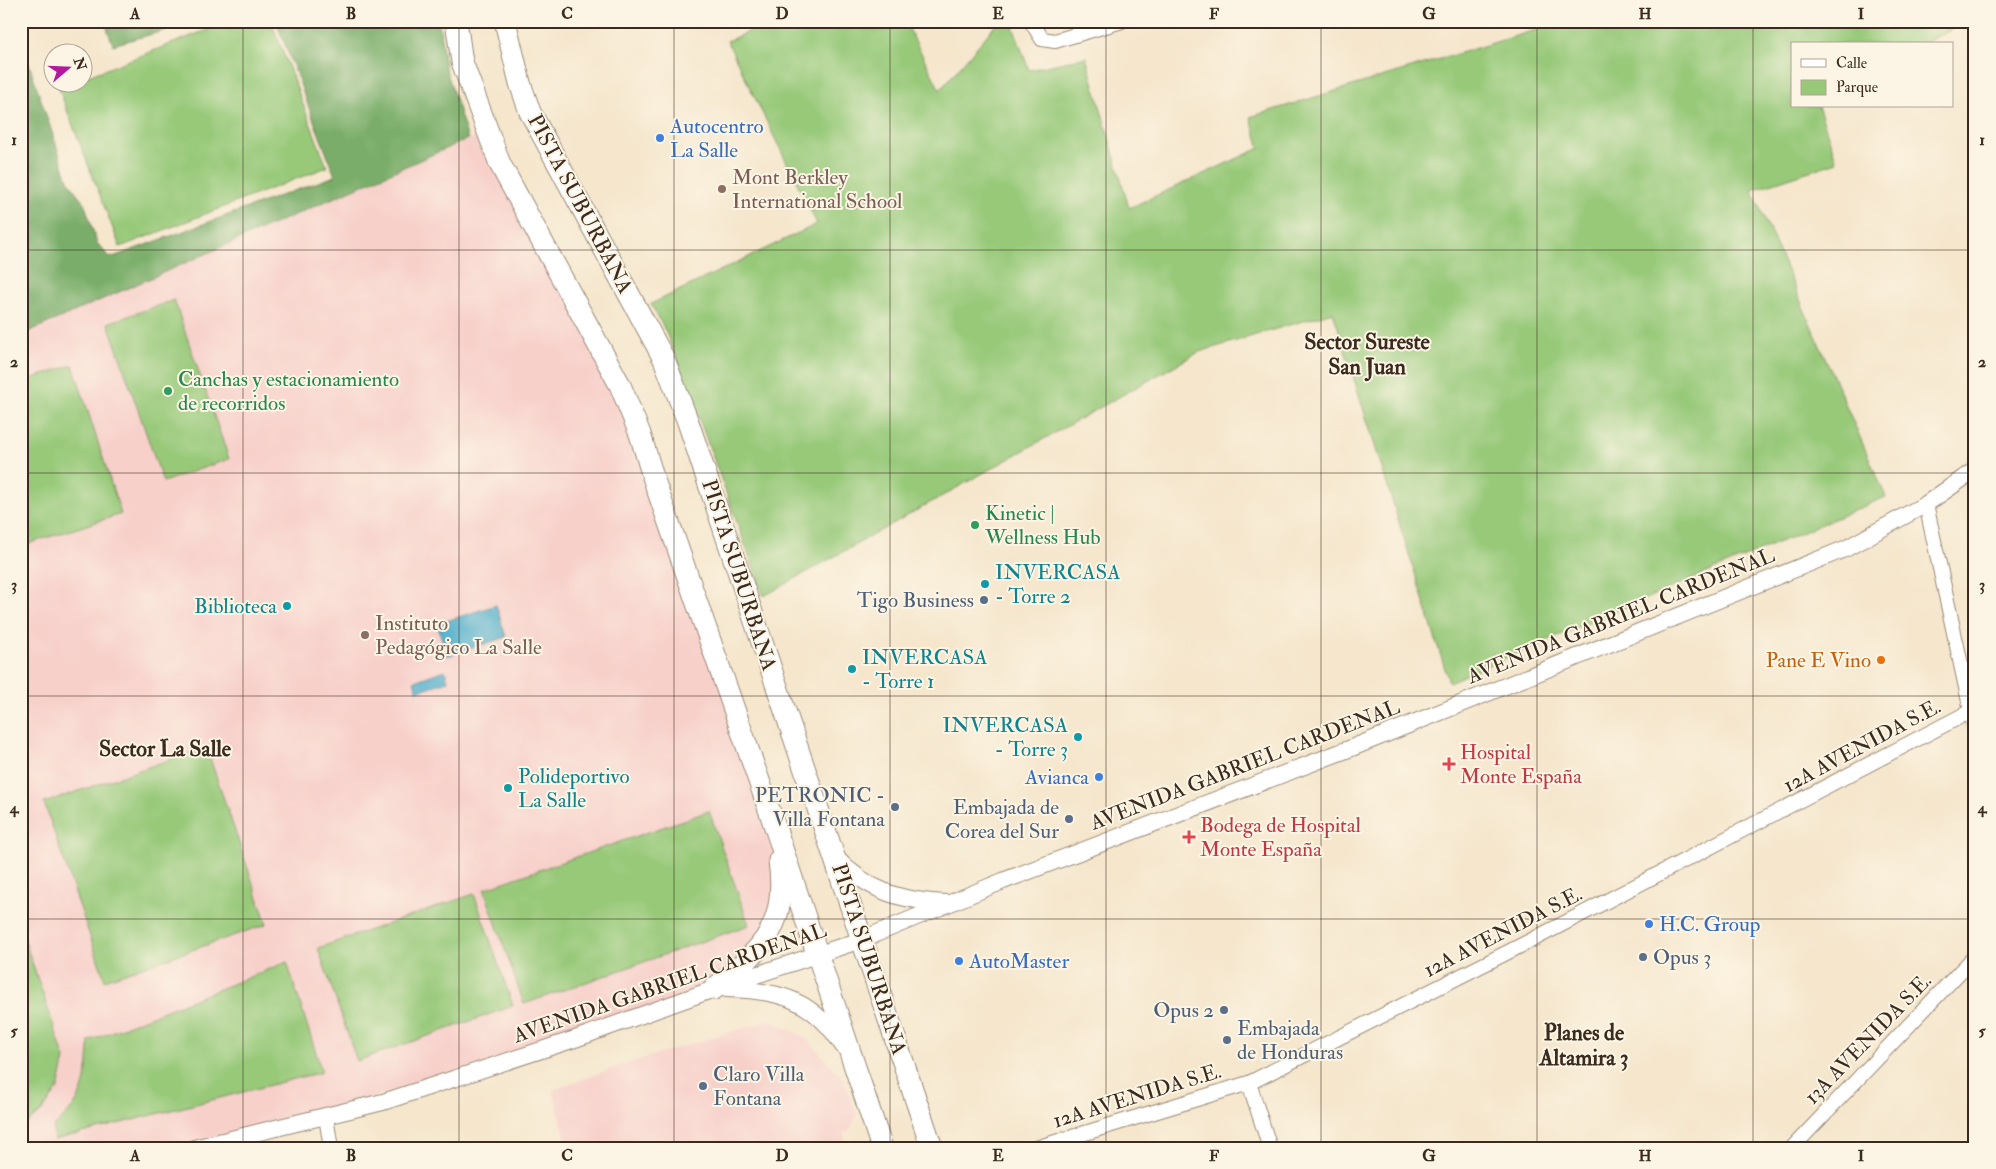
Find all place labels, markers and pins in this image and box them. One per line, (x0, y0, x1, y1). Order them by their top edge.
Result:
place label: Autocentro La Salle (669, 113, 764, 164)
marker: Autocentro La Salle (654, 132, 666, 144)
place label: Mont Berkley International School (732, 164, 903, 215)
marker: Mont Berkley International School (716, 183, 728, 195)
place label: Canchas y estacionamiento de recorridos (178, 366, 399, 417)
marker: Canchas y estacionamiento de recorridos (162, 385, 174, 397)
place label: Kinetic | Wellness Hub (984, 500, 1101, 551)
marker: Kinetic | Wellness Hub (969, 519, 981, 531)
place label: INVERCASA - Torre 2 (995, 559, 1121, 610)
marker: INVERCASA - Torre 2 (979, 578, 991, 590)
place label: Tigo Business (857, 587, 974, 614)
place label: Biblioteca (194, 593, 277, 620)
marker: Tigo Business (978, 594, 990, 606)
marker: Biblioteca (281, 600, 293, 612)
place label: Instituto Pedagógico La Salle (375, 610, 542, 661)
marker: Instituto Pedagógico La Salle (359, 629, 371, 641)
place label: INVERCASA - Torre 1 (862, 644, 988, 695)
place label: Pane E Vino (1766, 647, 1871, 674)
marker: Pane E Vino (1875, 654, 1887, 666)
marker: INVERCASA - Torre 1 (846, 663, 858, 675)
place label: INVERCASA - Torre 3 (942, 712, 1068, 763)
marker: INVERCASA - Torre 3 (1072, 731, 1084, 743)
place label: Hospital Monte España (1460, 739, 1582, 790)
marker: Hospital Monte España (1442, 757, 1456, 771)
place label: Polideportivo La Salle (518, 763, 630, 814)
place label: Avianca (1024, 764, 1089, 791)
marker: Avianca (1093, 771, 1105, 783)
marker: Polideportivo La Salle (502, 782, 514, 794)
place label: PETRONIC - Villa Fontana (755, 782, 885, 833)
place label: Embajada de Corea del Sur (945, 794, 1059, 845)
marker: PETRONIC - Villa Fontana (889, 801, 901, 813)
place label: Bodega de Hospital Monte España (1200, 812, 1362, 863)
marker: Embajada de Corea del Sur (1063, 813, 1075, 825)
marker: Bodega de Hospital Monte España (1182, 830, 1196, 844)
place label: H.C. Group (1659, 911, 1760, 938)
marker: H.C. Group (1643, 918, 1655, 930)
place label: Opus 3 (1653, 944, 1711, 971)
place label: AutoMaster (968, 948, 1069, 975)
marker: Opus 3 (1637, 951, 1649, 963)
marker: AutoMaster (953, 955, 965, 967)
place label: Opus 2 (1153, 997, 1214, 1024)
marker: Opus 2 (1218, 1004, 1230, 1016)
place label: Embajada de Honduras (1237, 1015, 1343, 1066)
marker: Embajada de Honduras (1221, 1034, 1233, 1046)
place label: Claro Villa Fontana (713, 1061, 805, 1112)
marker: Claro Villa Fontana (697, 1080, 709, 1092)

